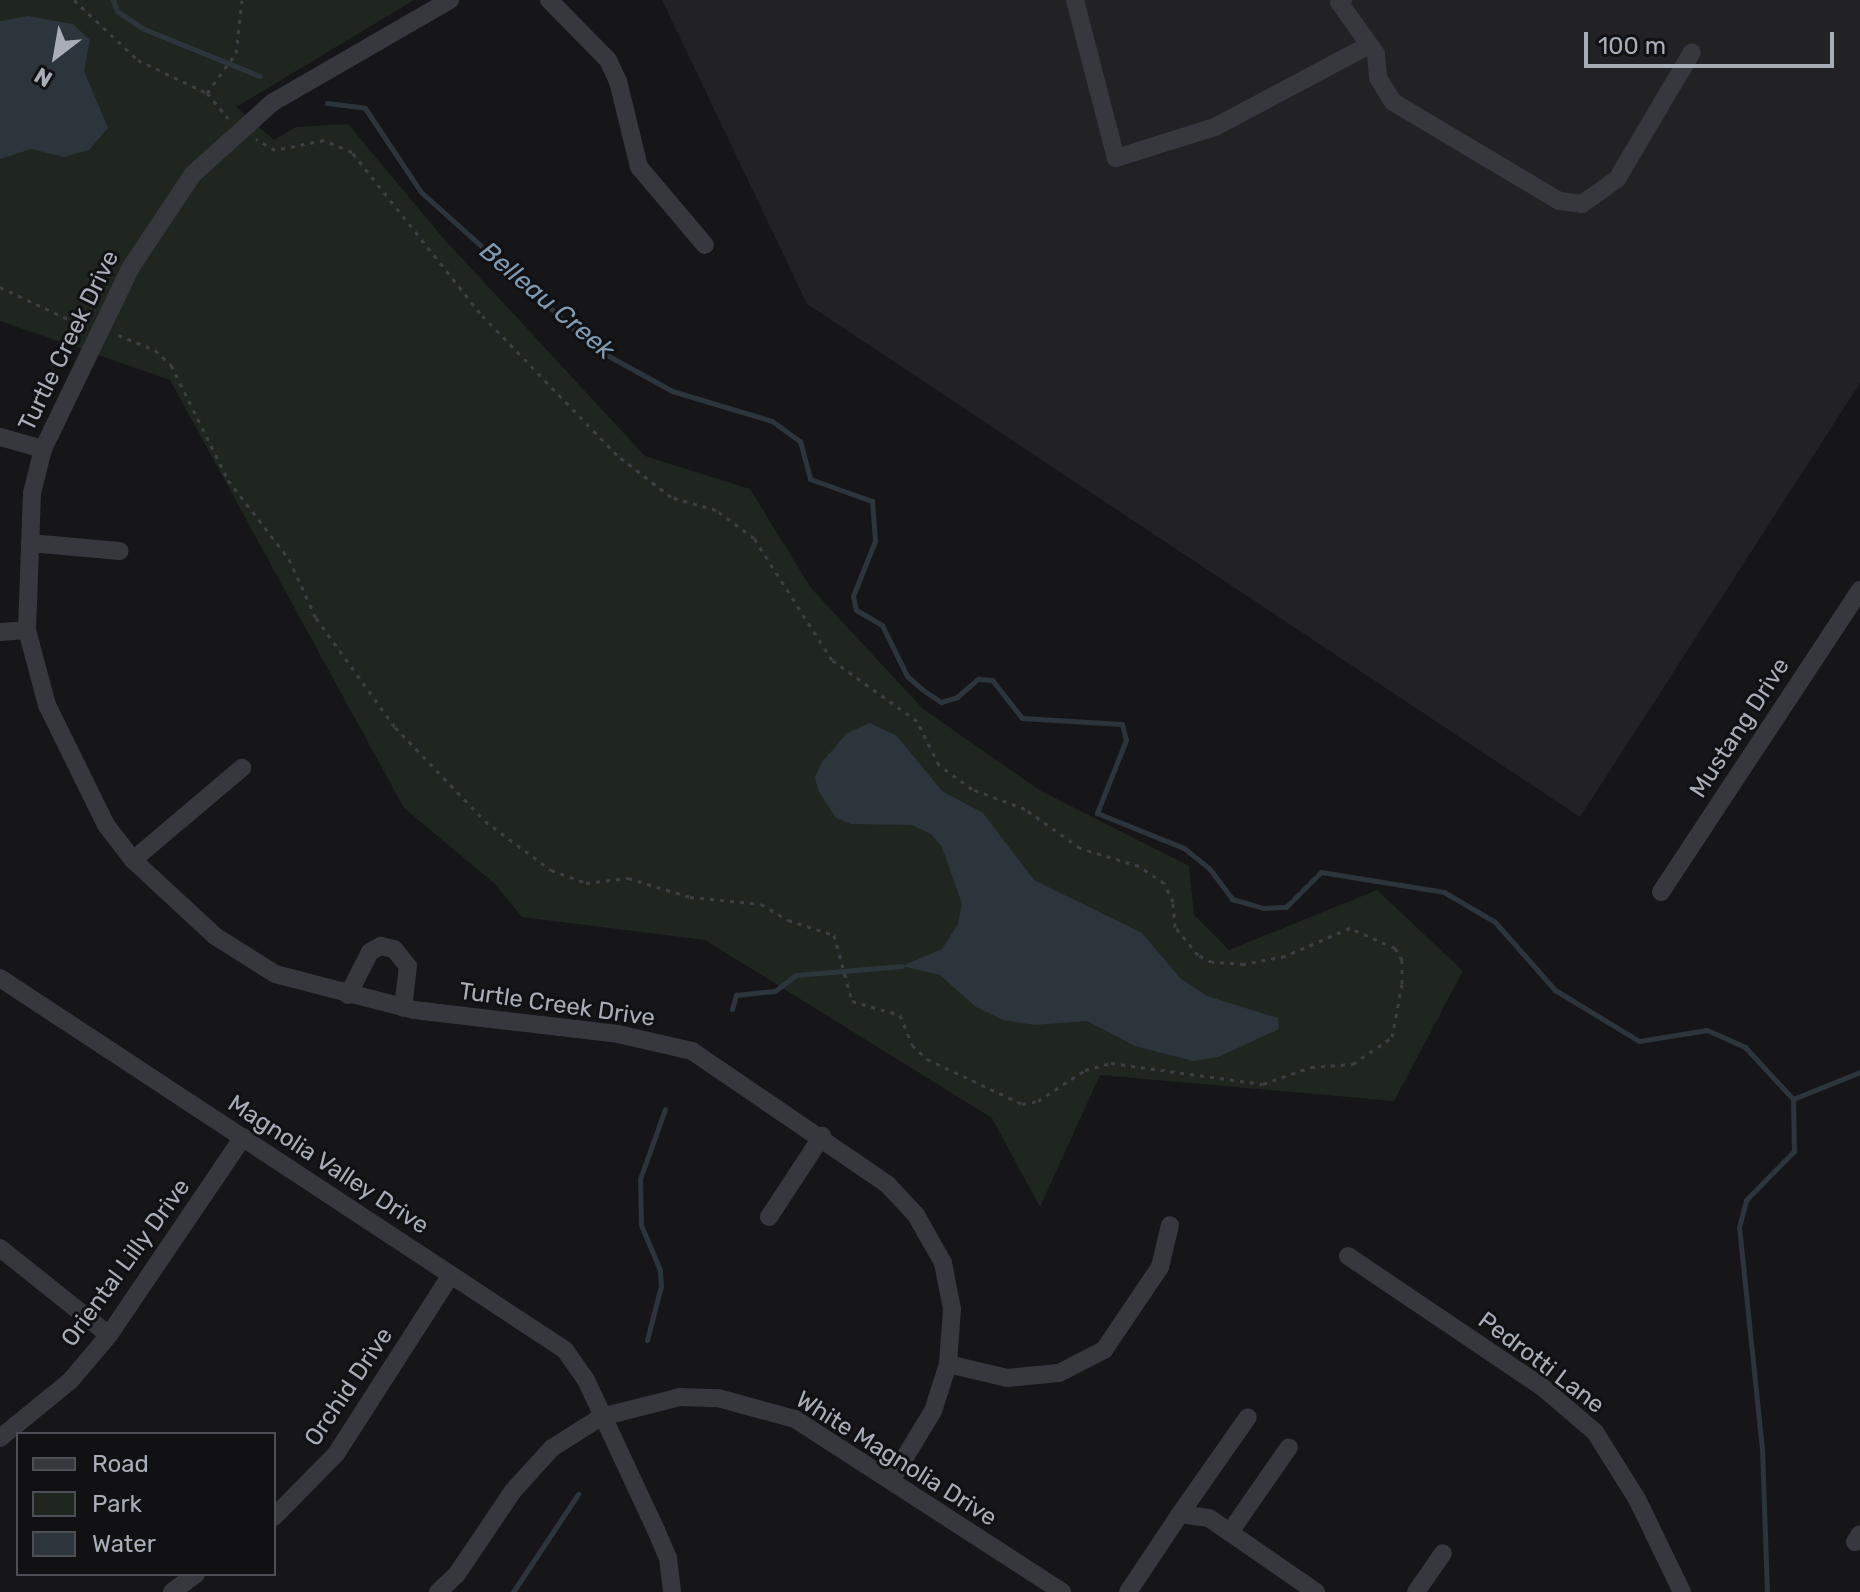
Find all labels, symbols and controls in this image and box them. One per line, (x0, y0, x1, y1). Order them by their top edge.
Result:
north arrow (16, 16, 96, 96)
scale bar (1588, 16, 1838, 66)
text: 100 m (1598, 32, 1666, 60)
text: N (30, 61, 57, 93)
water label: Belleau Creek (473, 236, 621, 366)
street label: Turtle Creek Drive (13, 246, 125, 436)
street label: Mustang Drive (1684, 653, 1796, 803)
street label: Turtle Creek Drive (457, 977, 657, 1033)
street label: Magnolia Valley Drive (222, 1089, 434, 1241)
street label: Oriental Lilly Drive (55, 1173, 197, 1353)
street label: Pedrotti Lane (1472, 1306, 1610, 1420)
street label: Orchid Drive (299, 1322, 399, 1452)
street label: White Magnolia Drive (790, 1385, 1002, 1533)
legend (16, 1432, 276, 1576)
text: Road (92, 1450, 149, 1478)
text: Park (92, 1490, 142, 1518)
text: Water (92, 1530, 156, 1558)

